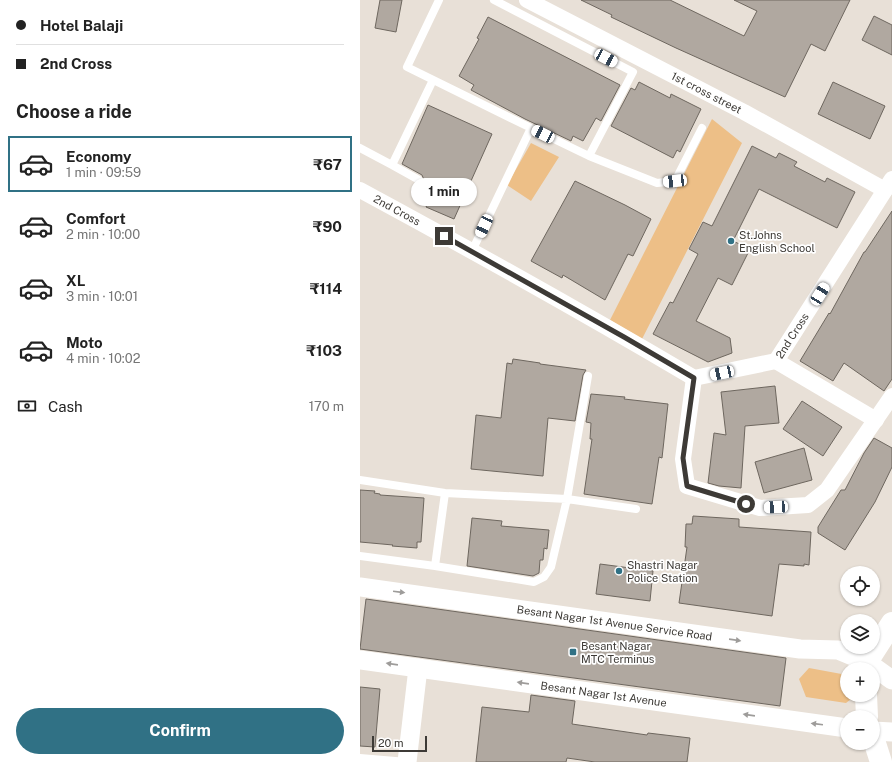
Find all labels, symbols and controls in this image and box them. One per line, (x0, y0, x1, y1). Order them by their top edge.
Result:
text: Hotel Balaji (40, 17, 123, 34)
car (593, 47, 619, 69)
text: 2nd Cross (40, 55, 112, 72)
street label: 1st cross street (669, 70, 744, 116)
text: Choose a ride (16, 101, 132, 122)
car (530, 123, 556, 145)
icon: car (18, 146, 54, 182)
text: Economy (66, 148, 131, 165)
text: ₹67 (313, 156, 342, 173)
text: 1 min · 09:59 (66, 165, 141, 180)
car (662, 174, 688, 188)
callout: 1 min (411, 178, 477, 206)
text: 1 min (428, 184, 460, 199)
street label: 2nd Cross (372, 193, 423, 228)
icon: car (18, 208, 54, 244)
text: Comfort (66, 210, 126, 227)
car (473, 213, 495, 239)
text: ₹90 (313, 218, 342, 235)
text: 2 min · 10:00 (66, 227, 140, 242)
route end (435, 227, 453, 245)
place label: St.Johns English School (739, 229, 815, 254)
marker: St.Johns English School (726, 236, 736, 246)
icon: car (18, 270, 54, 306)
text: XL (66, 272, 85, 289)
text: ₹114 (310, 280, 342, 297)
car (809, 281, 831, 307)
text: 3 min · 10:01 (66, 289, 138, 304)
street label: 2nd Cross (773, 311, 811, 361)
icon: car (18, 332, 54, 368)
text: Moto (66, 334, 103, 351)
text: ₹103 (306, 342, 342, 359)
text: 4 min · 10:02 (66, 351, 140, 366)
car (709, 365, 735, 381)
icon: cash (16, 395, 38, 417)
text: Cash (48, 398, 83, 415)
text: 170 m (309, 399, 344, 414)
route start (737, 495, 755, 513)
car (764, 500, 788, 514)
place label: Shastri Nagar Police Station (627, 559, 698, 584)
marker: Shastri Nagar Police Station (614, 566, 624, 576)
map controls (840, 566, 880, 750)
button: locate (840, 566, 880, 606)
one-way arrow (393, 589, 405, 595)
street label: Besant Nagar 1st Avenue Service Road (516, 603, 713, 643)
button: layers (840, 614, 880, 654)
one-way arrow (729, 637, 741, 643)
place label: Besant Nagar MTC Terminus (581, 640, 655, 665)
marker: Besant Nagar MTC Terminus (568, 647, 578, 657)
one-way arrow (386, 661, 398, 667)
button: + (840, 662, 880, 702)
street label: Besant Nagar 1st Avenue (540, 679, 667, 709)
one-way arrow (517, 680, 529, 686)
button: Confirm (16, 708, 344, 754)
button: − (840, 710, 880, 750)
one-way arrow (743, 712, 755, 718)
one-way arrow (811, 721, 823, 727)
scale bar (372, 734, 427, 753)
text: 20 m (378, 737, 403, 749)

